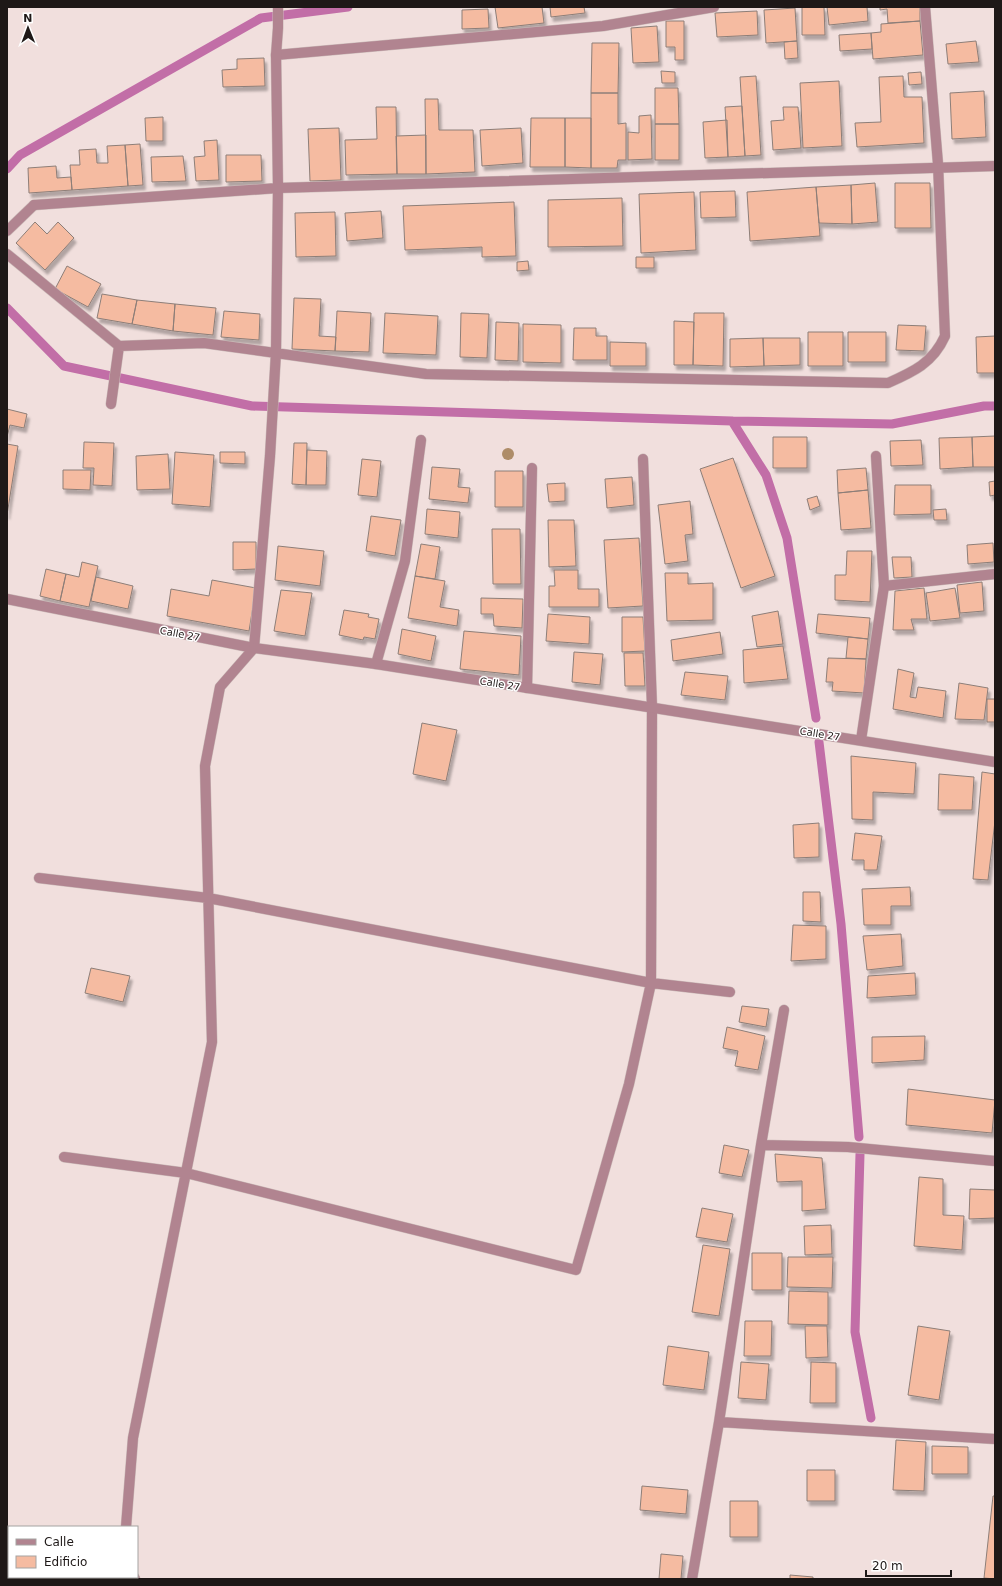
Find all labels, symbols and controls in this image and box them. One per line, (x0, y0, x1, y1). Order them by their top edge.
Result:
north arrow (8, 8, 48, 48)
text: N (23, 12, 33, 25)
street label: Calle 27 (159, 625, 201, 643)
street label: Calle 27 (479, 675, 521, 693)
street label: Calle 27 (799, 725, 841, 743)
legend (8, 1526, 138, 1578)
text: Calle (44, 1535, 74, 1549)
scale bar (866, 1552, 951, 1578)
text: Edificio (44, 1555, 87, 1569)
text: 20 m (872, 1559, 903, 1573)

